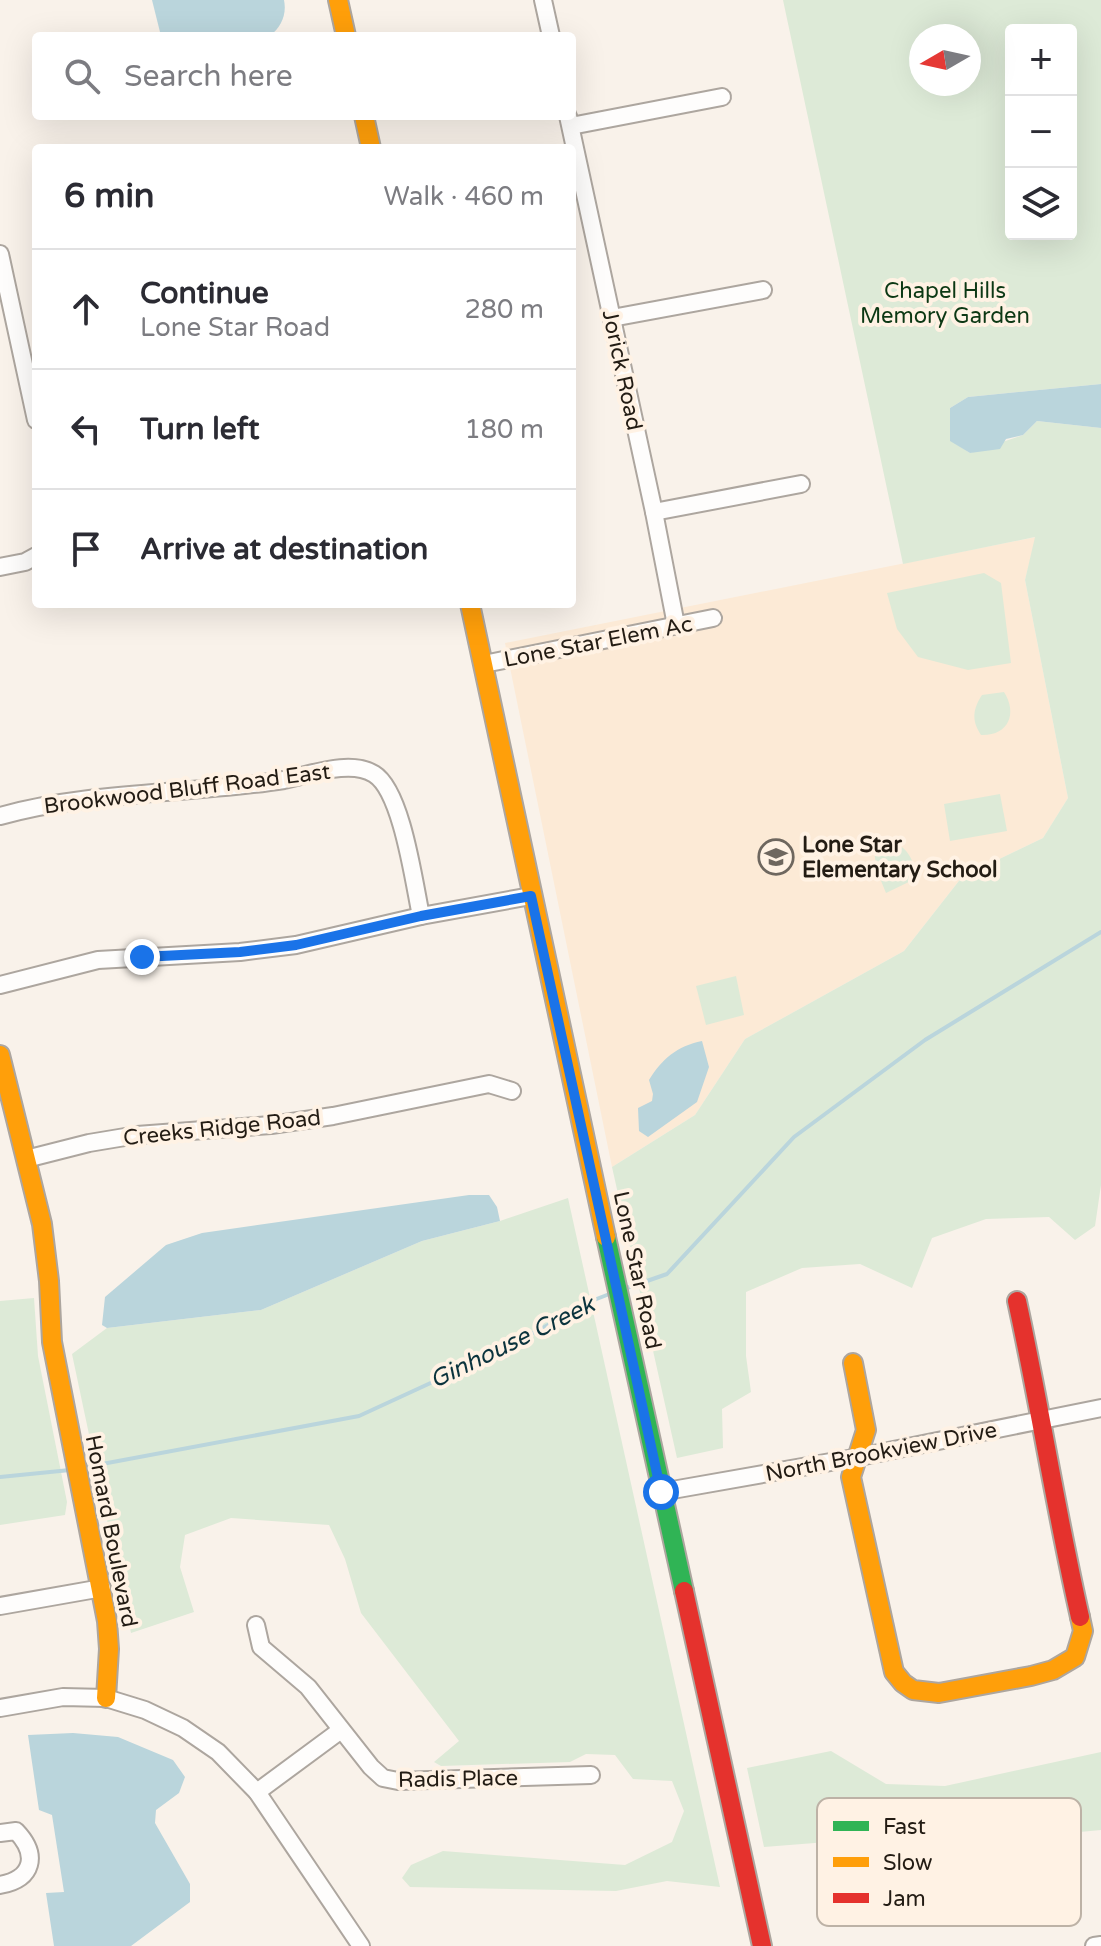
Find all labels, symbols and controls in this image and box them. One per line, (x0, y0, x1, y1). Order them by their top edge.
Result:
north arrow (909, 24, 981, 96)
map controls (1005, 24, 1077, 240)
button: + (1005, 24, 1077, 96)
search box (32, 32, 576, 120)
icon: search (60, 54, 104, 98)
text: Search here (124, 58, 293, 95)
button: − (1005, 96, 1077, 168)
button: layers (1005, 168, 1077, 240)
text: 6 min (64, 176, 155, 217)
text: Walk · 460 m (384, 181, 544, 212)
text: Continue (140, 275, 269, 312)
park label: Chapel Hills Memory Garden (860, 278, 1030, 329)
icon: ahead (64, 287, 108, 331)
text: 280 m (464, 294, 544, 325)
street label: Jorick Road (597, 308, 647, 433)
text: Lone Star Road (140, 312, 330, 343)
icon: left (64, 407, 108, 451)
text: Turn left (140, 411, 259, 448)
text: 180 m (464, 414, 544, 445)
icon: arrive (64, 527, 108, 571)
text: Arrive at destination (140, 531, 428, 568)
street label: Lone Star Elem Ac (502, 611, 695, 673)
street label: Brookwood Bluff Road East (42, 759, 332, 819)
place label: Lone Star Elementary School (802, 832, 997, 883)
school or university icon: Lone Star Elementary School (757, 838, 795, 876)
route end (124, 939, 160, 975)
street label: Creeks Ridge Road (122, 1105, 322, 1151)
street label: Lone Star Road (608, 1189, 666, 1352)
water label: Ginhouse Creek (425, 1289, 601, 1395)
street label: North Brookview Drive (763, 1417, 999, 1487)
street label: Homard Boulevard (80, 1433, 142, 1630)
route start (643, 1474, 679, 1510)
street label: Radis Place (398, 1765, 518, 1793)
legend (817, 1798, 1081, 1926)
text: Fast (883, 1814, 926, 1840)
text: Slow (883, 1850, 933, 1876)
text: Jam (883, 1886, 926, 1912)

